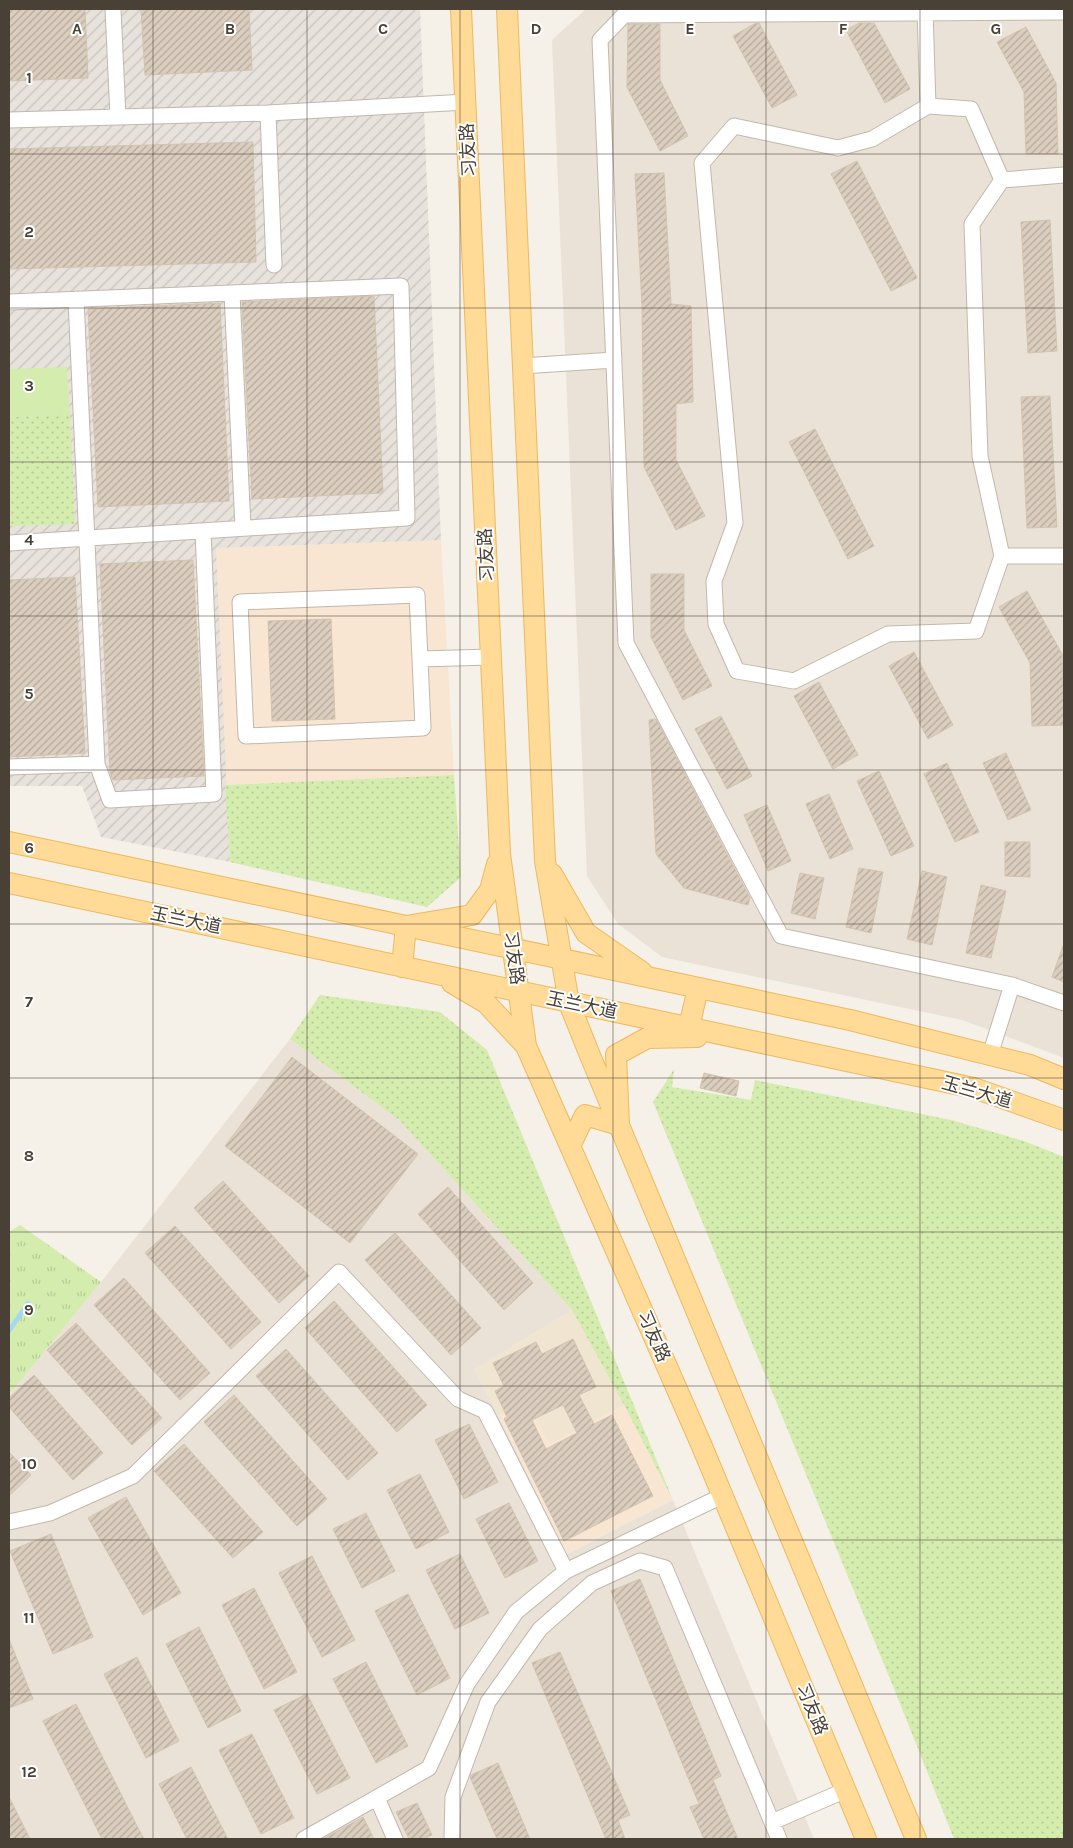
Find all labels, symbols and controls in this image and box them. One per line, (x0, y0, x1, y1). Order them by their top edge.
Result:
text: A (72, 19, 82, 38)
text: B (225, 19, 235, 38)
text: C (378, 19, 388, 38)
text: D (531, 19, 542, 38)
text: E (685, 19, 695, 38)
text: F (839, 19, 848, 38)
text: G (991, 19, 1001, 38)
text: 1 (26, 68, 32, 87)
street label: 习友路 (456, 122, 480, 178)
text: 2 (24, 222, 34, 241)
text: 3 (24, 376, 34, 395)
street label: 习友路 (474, 527, 498, 583)
text: 4 (24, 530, 34, 549)
text: 5 (24, 684, 34, 703)
text: 6 (24, 838, 34, 857)
street label: 玉兰大道 (148, 902, 224, 938)
street label: 习友路 (499, 930, 529, 986)
street label: 玉兰大道 (544, 987, 620, 1023)
text: 7 (25, 992, 33, 1011)
street label: 玉兰大道 (939, 1072, 1015, 1112)
text: 8 (24, 1146, 34, 1165)
text: 9 (24, 1300, 34, 1319)
street label: 习友路 (633, 1307, 675, 1365)
text: 10 (21, 1454, 37, 1473)
text: 11 (23, 1608, 35, 1627)
street label: 习友路 (791, 1680, 833, 1738)
text: 12 (21, 1762, 37, 1781)

